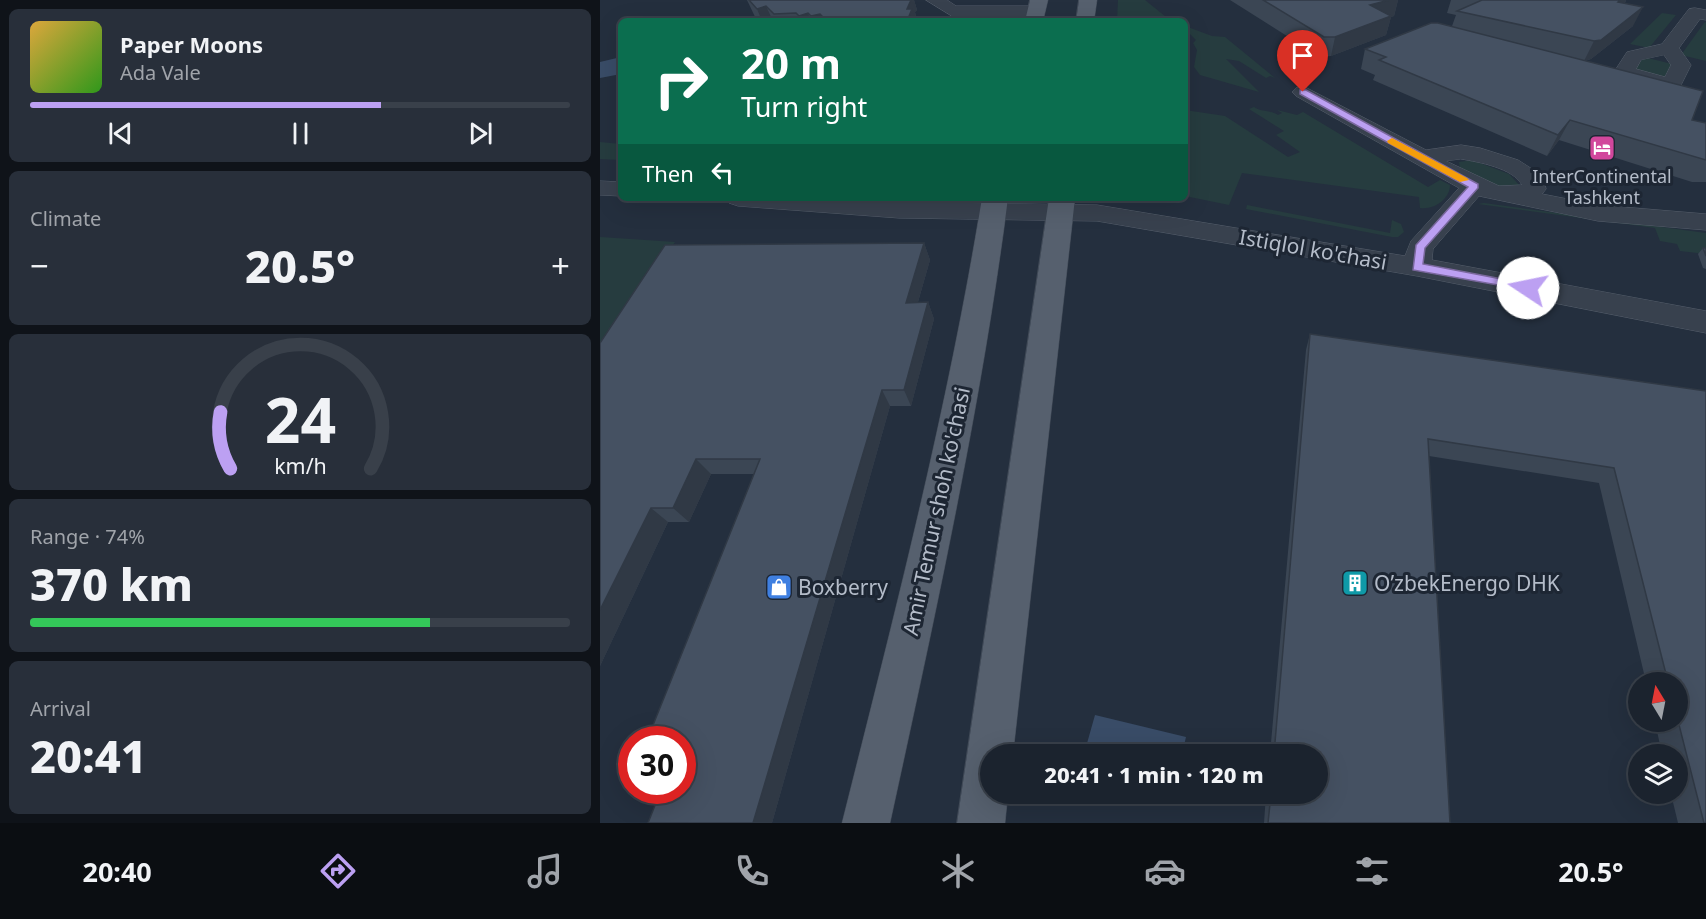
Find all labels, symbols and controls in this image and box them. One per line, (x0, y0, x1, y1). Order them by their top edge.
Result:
text: Paper Moons (120, 29, 263, 59)
pin (1277, 30, 1328, 92)
text: 20 m (741, 34, 841, 91)
icon: arrive (1286, 39, 1319, 72)
icon: right (642, 42, 720, 120)
text: Ada Vale (120, 59, 201, 86)
text: Turn right (741, 88, 867, 125)
icon: previous (104, 117, 137, 150)
icon: pause (284, 117, 317, 150)
icon: next (464, 117, 497, 150)
hotel icon: InterContinental Tashkent (1587, 133, 1617, 163)
icon: left (706, 156, 739, 189)
text: Then (642, 158, 694, 188)
place label: InterContinental Tashkent (1532, 164, 1672, 209)
text: Climate (30, 205, 101, 232)
street label: Istiqlol ko'chasi (1237, 222, 1389, 276)
text: 20.5° (245, 235, 355, 296)
text: − (30, 243, 49, 288)
text: + (551, 243, 570, 288)
position arrow (1496, 256, 1560, 320)
text: 24 (264, 376, 336, 461)
street label: Amir Temur shoh ko'chasi (896, 384, 976, 638)
text: km/h (274, 451, 326, 480)
text: Range · 74% (30, 523, 145, 550)
text: 370 km (30, 553, 193, 614)
building icon: O’zbekEnergo DHK (1340, 568, 1370, 598)
place label: O’zbekEnergo DHK (1374, 569, 1560, 597)
shop icon: Boxberry (764, 572, 794, 602)
place label: Boxberry (798, 573, 888, 601)
north arrow (1628, 672, 1688, 732)
map controls (1628, 672, 1688, 804)
text: Arrival (30, 695, 91, 722)
text: 20:41 (30, 725, 147, 786)
speed limit sign: 30 (618, 726, 696, 804)
button: layers (1628, 744, 1688, 804)
text: 20:41 · 1 min · 120 m (1044, 759, 1264, 789)
icon: directions (317, 850, 359, 892)
icon: music (524, 850, 566, 892)
icon: phone (731, 850, 773, 892)
icon: climate (937, 850, 979, 892)
icon: car (1144, 850, 1186, 892)
icon: filters (1351, 850, 1393, 892)
text: 20:40 (82, 853, 152, 890)
text: 20.5° (1558, 853, 1624, 890)

